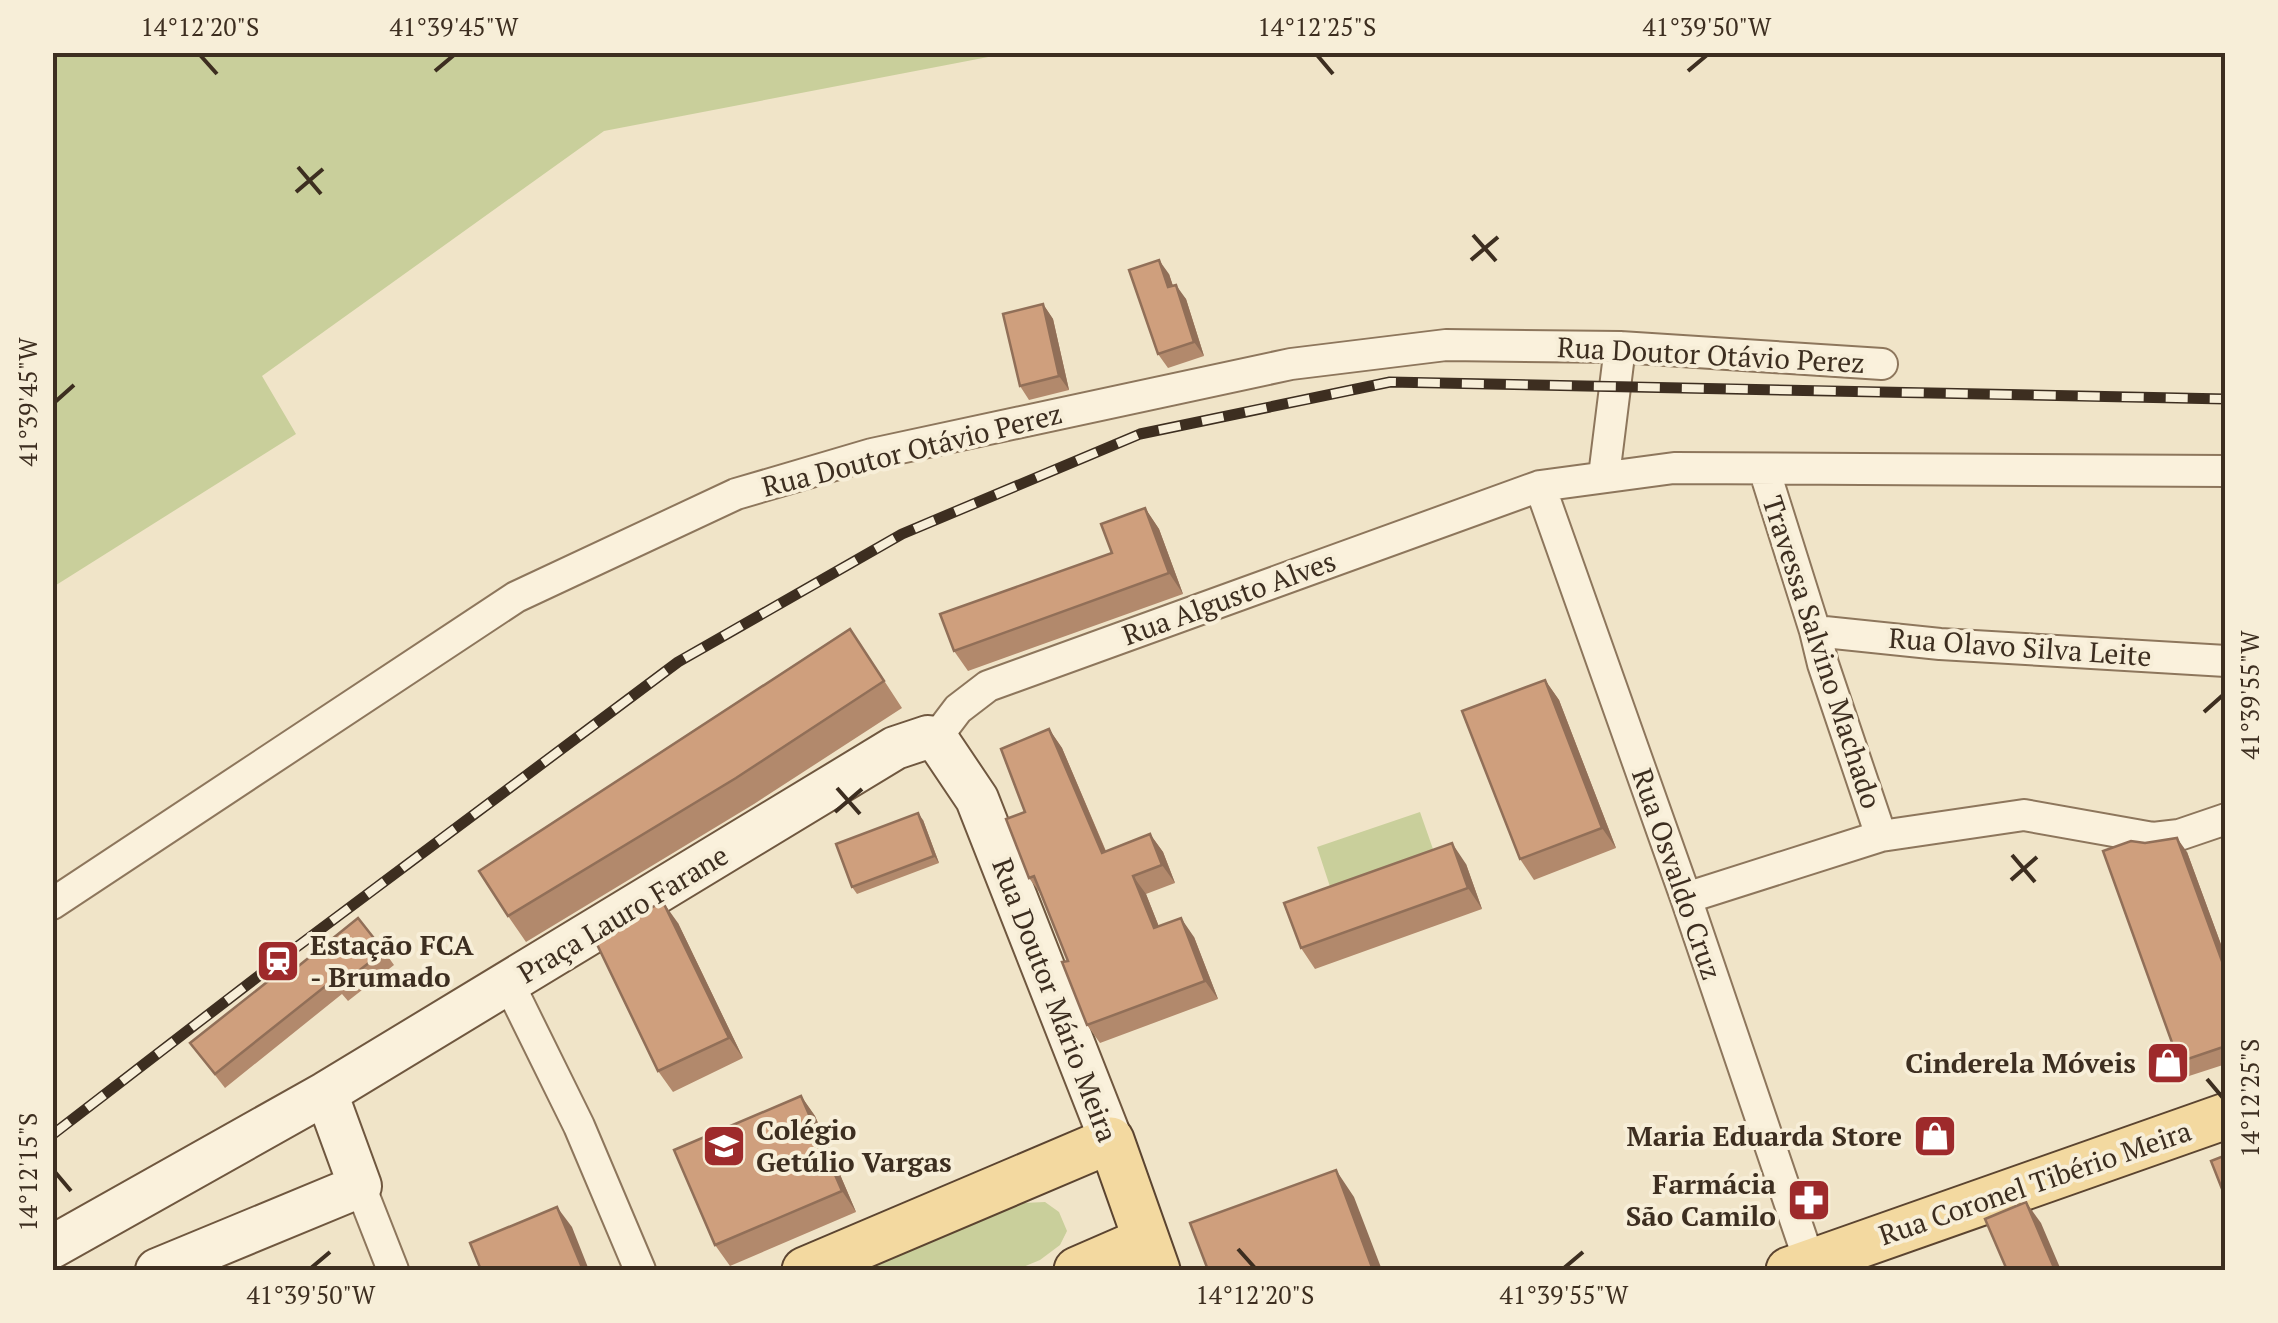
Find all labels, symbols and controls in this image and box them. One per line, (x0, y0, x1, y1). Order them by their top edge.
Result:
text: 14°12'20"S (140, 10, 260, 43)
text: 41°39'45"W (390, 10, 519, 43)
text: 14°12'25"S (1257, 10, 1377, 43)
text: 41°39'50"W (1643, 10, 1772, 43)
street label: Rua Doutor Otávio Perez (1556, 328, 1866, 381)
text: 41°39'45"W (11, 337, 44, 466)
street label: Rua Doutor Otávio Perez (758, 394, 1066, 505)
street label: Travessa Salvino Machado (1754, 491, 1891, 813)
street label: Rua Algusto Alves (1117, 542, 1341, 653)
street label: Rua Olavo Silva Leite (1887, 619, 2153, 674)
text: 41°39'55"W (2233, 630, 2266, 759)
street label: Rua Osvaldo Cruz (1624, 763, 1731, 984)
street label: Praça Lauro Farane (511, 836, 735, 991)
street label: Rua Doutor Mário Meira (984, 853, 1127, 1147)
place label: Estação FCA - Brumado (310, 926, 474, 995)
station icon: Estação FCA - Brumado (255, 938, 301, 984)
text: 14°12'25"S (2233, 1038, 2266, 1158)
shop icon: Cinderela Móveis (2145, 1040, 2191, 1086)
place label: Cinderela Móveis (1905, 1044, 2136, 1081)
place label: Colégio Getúlio Vargas (756, 1111, 952, 1180)
text: 14°12'15"S (11, 1112, 44, 1232)
street label: Rua Coronel Tibério Meira (1874, 1112, 2196, 1253)
shop icon: Maria Eduarda Store (1912, 1113, 1958, 1159)
place label: Maria Eduarda Store (1627, 1117, 1902, 1154)
school or university icon: Colégio Getúlio Vargas (701, 1123, 747, 1169)
place label: Farmácia São Camilo (1626, 1165, 1776, 1234)
pharmacy icon: Farmácia São Camilo (1786, 1177, 1832, 1223)
text: 41°39'50"W (247, 1278, 376, 1311)
text: 14°12'20"S (1195, 1278, 1315, 1311)
text: 41°39'55"W (1500, 1278, 1629, 1311)

